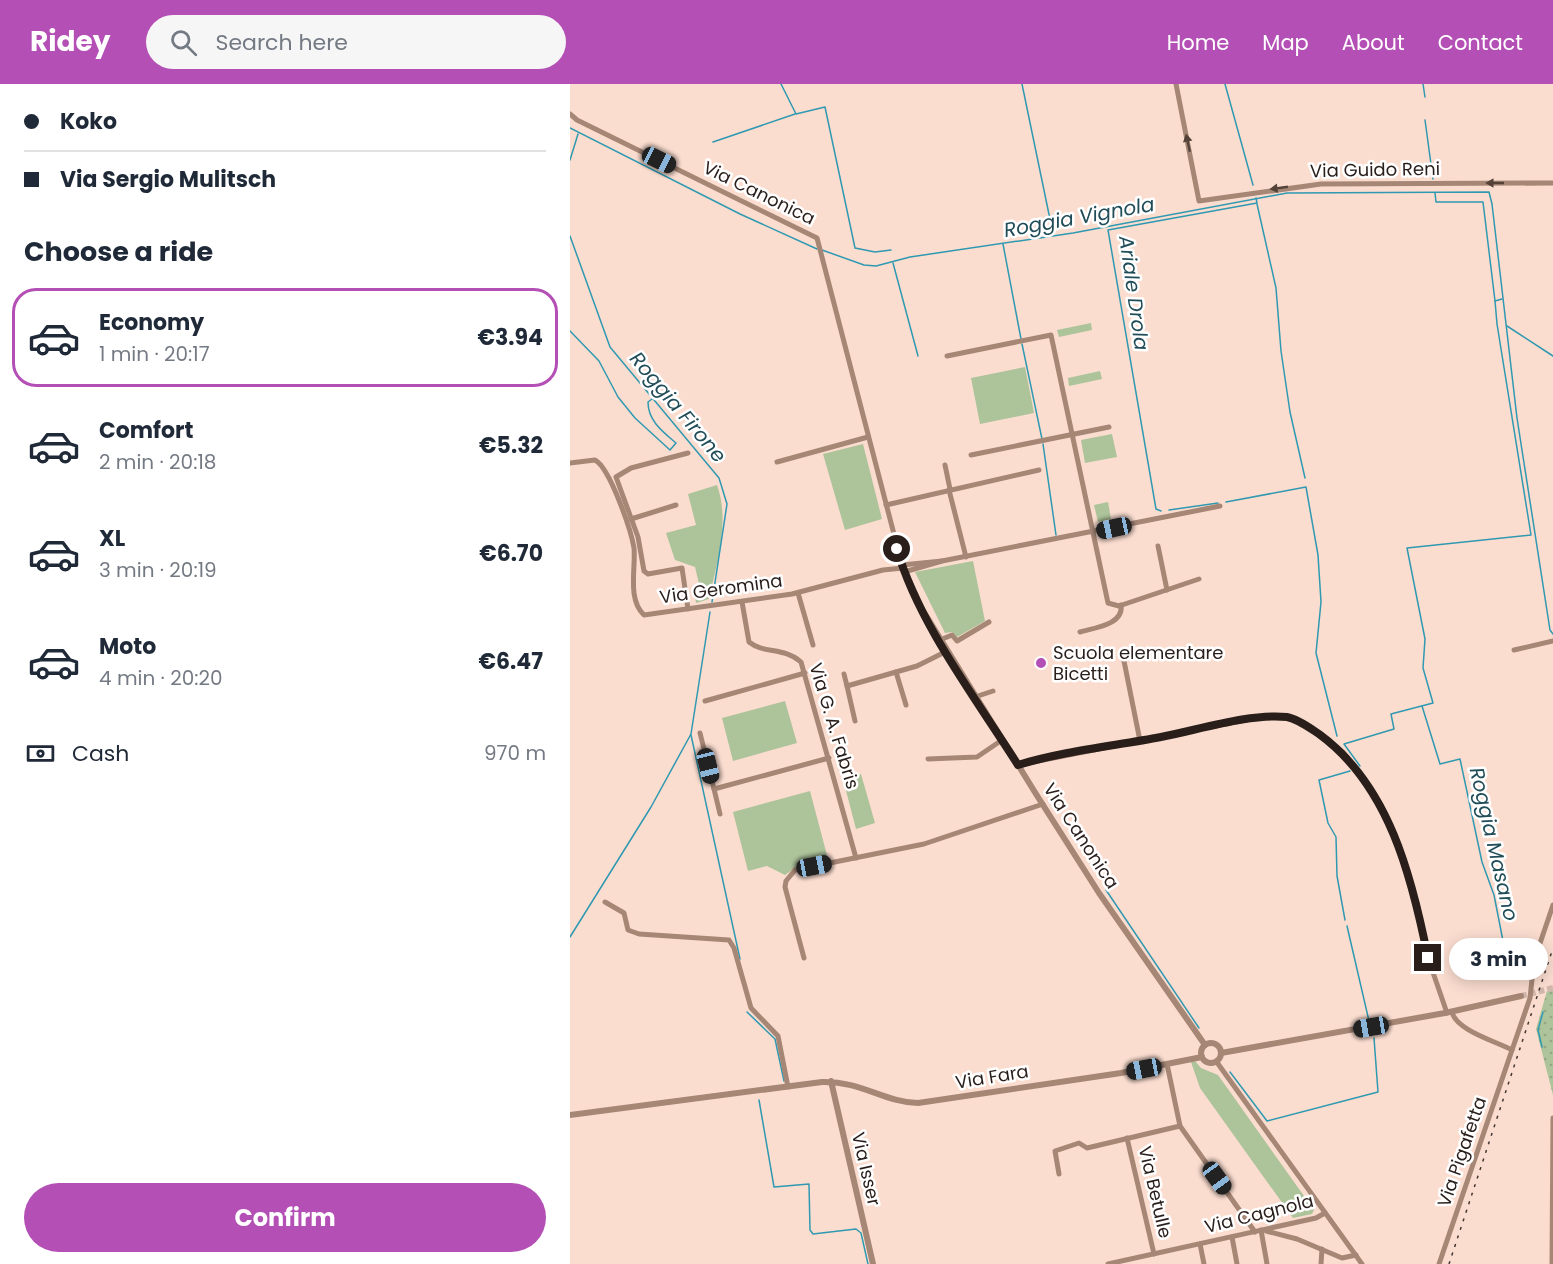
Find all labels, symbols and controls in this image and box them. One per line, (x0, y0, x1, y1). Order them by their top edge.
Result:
search box (146, 15, 566, 69)
text: Ridey (30, 22, 110, 61)
icon: search (167, 26, 200, 59)
text: Search here (215, 27, 348, 58)
text: Home (1167, 28, 1229, 57)
text: Map (1262, 28, 1309, 57)
text: About (1342, 28, 1405, 57)
text: Contact (1438, 28, 1523, 57)
text: Koko (60, 106, 117, 137)
one-way arrow (1183, 134, 1192, 153)
car (639, 144, 679, 176)
street label: Via Canonica (699, 155, 819, 230)
street label: Via Guido Reni (1310, 156, 1440, 183)
text: Via Sergio Mulitsch (60, 164, 276, 195)
one-way arrow (1485, 178, 1504, 188)
one-way arrow (1269, 184, 1288, 193)
water label: Roggia Vignola (1002, 190, 1156, 244)
text: Choose a ride (24, 233, 213, 270)
water label: Ariale Drola (1112, 233, 1156, 352)
text: Economy (99, 307, 204, 338)
icon: car (27, 311, 81, 365)
text: €3.94 (478, 322, 543, 353)
text: 1 min · 20:17 (99, 340, 210, 368)
water label: Roggia Firone (623, 346, 733, 468)
text: Comfort (99, 415, 193, 446)
icon: car (27, 419, 81, 473)
text: €5.32 (479, 430, 543, 461)
text: 2 min · 20:18 (99, 448, 216, 476)
car (1095, 515, 1133, 541)
text: XL (99, 523, 125, 554)
icon: car (27, 527, 81, 581)
route start (883, 535, 910, 562)
text: €6.70 (479, 538, 543, 569)
text: 3 min · 20:19 (99, 556, 217, 584)
street label: Via Geromina (658, 568, 784, 609)
text: Moto (99, 631, 156, 662)
icon: car (27, 635, 81, 689)
place label: Scuola elementare Bicetti (1053, 640, 1224, 686)
text: €6.47 (479, 646, 543, 677)
marker: Scuola elementare Bicetti (1034, 656, 1048, 670)
street label: Via G. A. Fabris (803, 660, 866, 792)
text: 4 min · 20:20 (99, 664, 223, 692)
icon: cash (24, 737, 57, 770)
text: Cash (72, 738, 129, 769)
text: 970 m (484, 739, 546, 767)
car (695, 746, 721, 786)
water label: Roggia Masano (1463, 765, 1525, 923)
street label: Via Canonica (1038, 778, 1125, 894)
car (795, 854, 833, 878)
callout: 3 min (1449, 937, 1548, 979)
route end (1414, 944, 1441, 971)
text: 3 min (1470, 945, 1527, 973)
car (1352, 1015, 1390, 1039)
car (1125, 1057, 1163, 1081)
street label: Via Fara (954, 1058, 1030, 1095)
street label: Via Pigafetta (1431, 1093, 1492, 1210)
street label: Via Isser (846, 1130, 887, 1208)
street label: Via Betulle (1133, 1143, 1178, 1240)
car (1199, 1158, 1235, 1198)
button: Confirm (24, 1183, 546, 1252)
street label: Via Cagnola (1202, 1188, 1316, 1239)

